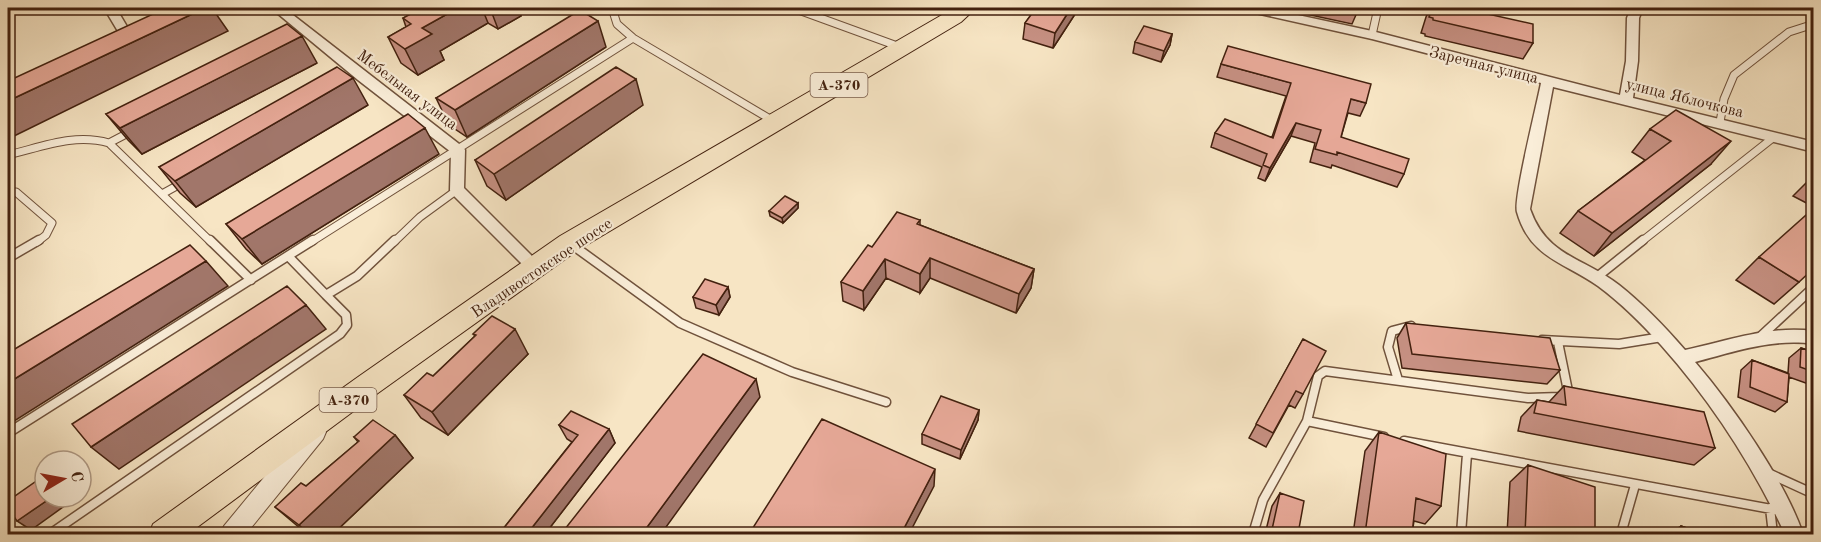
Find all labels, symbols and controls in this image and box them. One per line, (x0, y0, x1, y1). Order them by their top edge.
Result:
street label: Заречная улица (1427, 45, 1540, 87)
street label: Мебельная улица (354, 48, 460, 133)
road number: А-370 (810, 73, 868, 97)
street label: улица Яблочкова (1624, 77, 1745, 121)
street label: Владивостокское шоссе (469, 216, 615, 322)
road number: А-370 (320, 388, 376, 412)
north arrow (33, 449, 93, 509)
text: С (67, 470, 85, 483)

